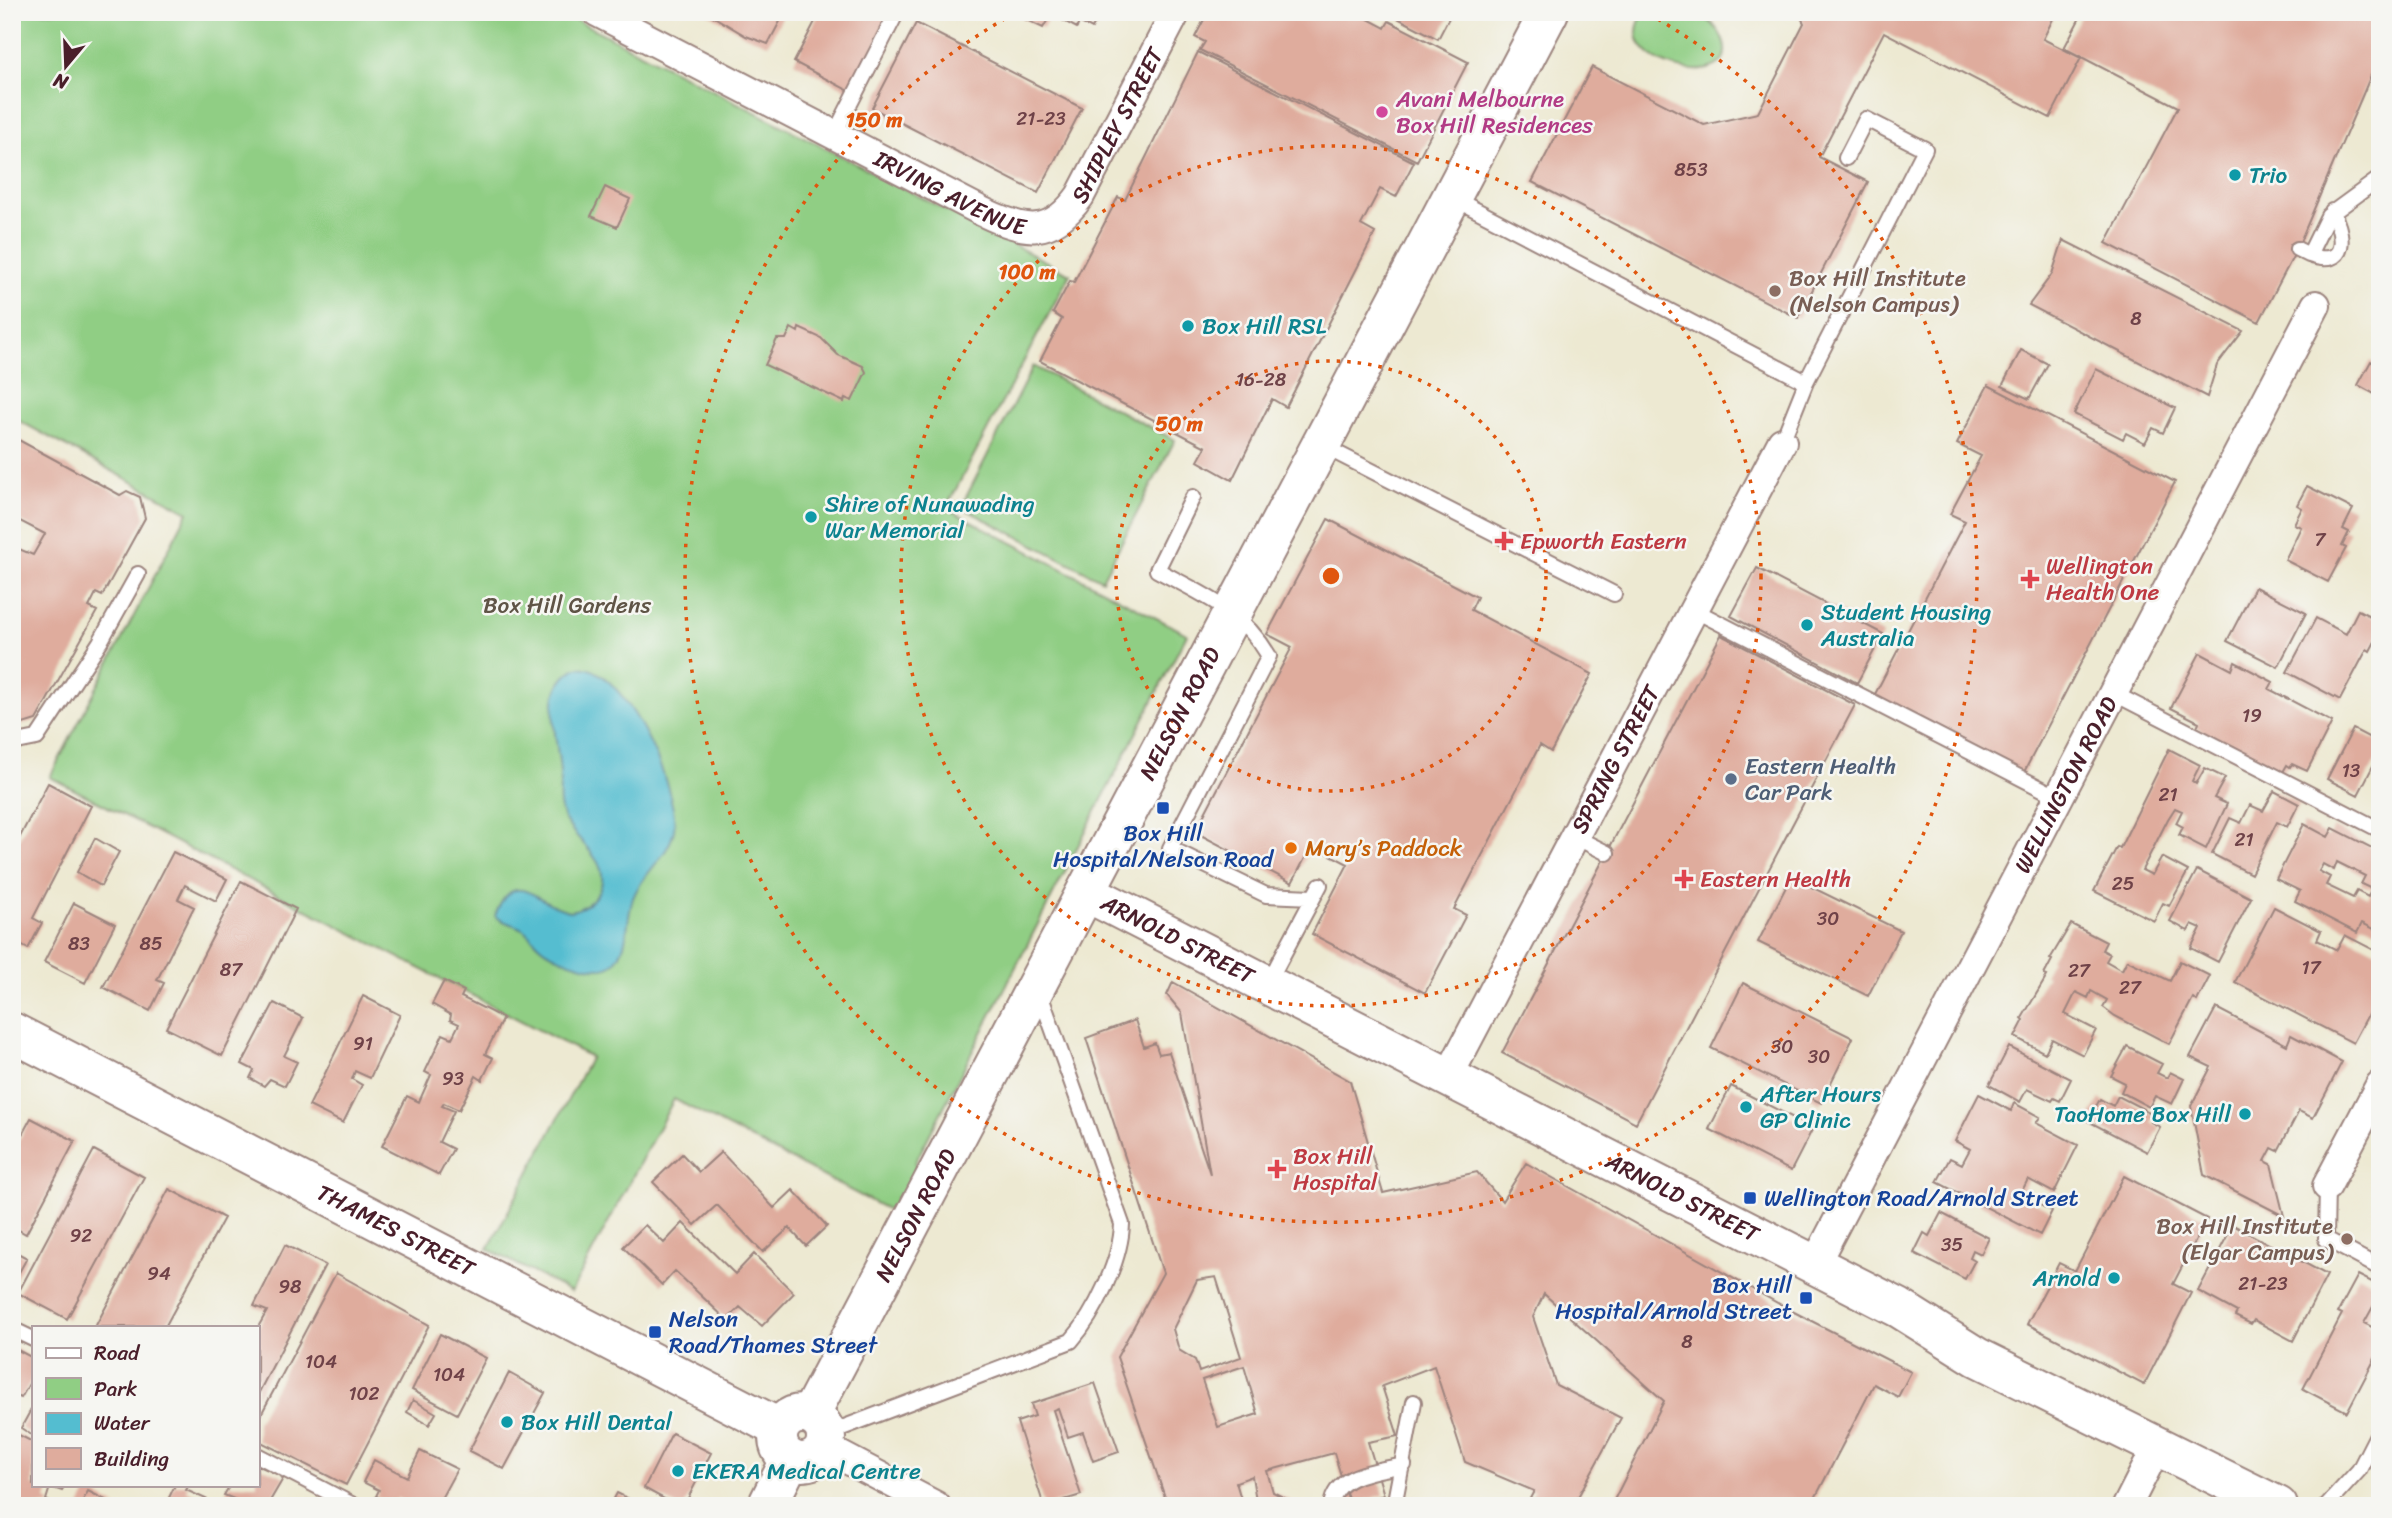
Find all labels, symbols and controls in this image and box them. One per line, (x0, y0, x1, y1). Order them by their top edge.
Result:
north arrow (32, 32, 102, 102)
street label: SHIPLEY STREET (1059, 38, 1175, 211)
text: N (48, 64, 73, 100)
place label: Avani Melbourne Box Hill Residences (1395, 79, 1593, 146)
text: 150 m (846, 101, 903, 139)
house number: 21-23 (1016, 102, 1066, 135)
marker: Avani Melbourne Box Hill Residences (1374, 104, 1390, 120)
street label: IRVING AVENUE (866, 138, 1031, 248)
house number: 853 (1674, 153, 1708, 186)
place label: Trio (2249, 155, 2287, 196)
marker: Trio (2227, 167, 2243, 183)
text: 100 m (998, 253, 1056, 291)
place label: Box Hill Institute (Nelson Campus) (1789, 258, 1966, 325)
marker: Box Hill Institute (Nelson Campus) (1767, 283, 1783, 299)
house number: 8 (2130, 302, 2142, 335)
place label: Box Hill RSL (1202, 306, 1327, 347)
marker: Box Hill RSL (1180, 318, 1196, 334)
house number: 16-28 (1236, 363, 1287, 396)
text: 50 m (1155, 405, 1204, 443)
place label: Shire of Nunawading War Memorial (825, 484, 1035, 551)
marker: Shire of Nunawading War Memorial (803, 509, 819, 525)
place label: Epworth Eastern (1520, 521, 1687, 562)
house number: 7 (2315, 523, 2327, 556)
marker: Epworth Eastern (1494, 531, 1514, 551)
place label: Wellington Health One (2046, 546, 2160, 613)
centre of rings (1319, 564, 1343, 588)
marker: Wellington Health One (2020, 569, 2040, 589)
park label: Box Hill Gardens (483, 585, 651, 626)
place label: Student Housing Australia (1820, 592, 1992, 659)
marker: Student Housing Australia (1799, 617, 1815, 633)
street label: NELSON ROAD (1127, 639, 1232, 788)
street label: SPRING STREET (1559, 676, 1672, 841)
street label: WELLINGTON ROAD (2002, 688, 2129, 880)
house number: 19 (2242, 699, 2262, 732)
place label: Eastern Health Car Park (1745, 746, 1896, 813)
house number: 13 (2342, 754, 2361, 787)
marker: Eastern Health Car Park (1723, 771, 1739, 787)
house number: 21 (2158, 778, 2178, 811)
marker: Box Hill Hospital/Nelson Road (1155, 800, 1171, 816)
place label: Box Hill Hospital/Nelson Road (1053, 813, 1275, 880)
house number: 21 (2234, 823, 2254, 856)
place label: Mary’s Paddock (1305, 828, 1463, 869)
marker: Mary’s Paddock (1283, 840, 1299, 856)
place label: Eastern Health (1700, 859, 1851, 900)
house number: 25 (2112, 867, 2135, 900)
marker: Eastern Health (1674, 869, 1694, 889)
street label: ARNOLD STREET (1093, 882, 1263, 996)
house number: 30 (1817, 902, 1839, 935)
house number: 83 (68, 927, 91, 960)
house number: 85 (139, 927, 163, 960)
house number: 17 (2301, 951, 2322, 984)
house number: 87 (220, 953, 243, 986)
house number: 27 (2068, 954, 2091, 987)
house number: 27 (2119, 971, 2142, 1004)
house number: 91 (353, 1027, 373, 1060)
house number: 30 (1771, 1030, 1793, 1063)
house number: 30 (1808, 1040, 1830, 1073)
house number: 93 (442, 1062, 465, 1095)
place label: After Hours GP Clinic (1759, 1074, 1881, 1141)
place label: TaoHome Box Hill (2054, 1094, 2231, 1135)
marker: After Hours GP Clinic (1738, 1099, 1754, 1115)
marker: TaoHome Box Hill (2237, 1106, 2253, 1122)
place label: Box Hill Hospital (1293, 1136, 1378, 1203)
street label: ARNOLD STREET (1597, 1140, 1768, 1255)
street label: NELSON ROAD (863, 1141, 968, 1289)
marker: Box Hill Hospital (1267, 1159, 1287, 1179)
street label: THAMES STREET (309, 1172, 484, 1289)
place label: Wellington Road/Arnold Street (1764, 1178, 2079, 1219)
marker: Wellington Road/Arnold Street (1742, 1190, 1758, 1206)
place label: Box Hill Institute (Elgar Campus) (2156, 1206, 2335, 1273)
house number: 92 (70, 1219, 92, 1252)
house number: 35 (1941, 1228, 1963, 1261)
marker: Box Hill Institute (Elgar Campus) (2339, 1231, 2355, 1247)
house number: 94 (147, 1257, 171, 1290)
place label: Arnold (2032, 1258, 2102, 1299)
place label: Box Hill Hospital/Arnold Street (1555, 1265, 1792, 1332)
house number: 21-23 (2238, 1267, 2288, 1300)
house number: 98 (278, 1270, 302, 1303)
marker: Arnold (2106, 1270, 2122, 1286)
marker: Box Hill Hospital/Arnold Street (1798, 1290, 1814, 1306)
place label: Nelson Road/Thames Street (669, 1299, 879, 1366)
marker: Nelson Road/Thames Street (647, 1324, 663, 1340)
house number: 8 (1681, 1325, 1693, 1358)
legend (32, 1326, 259, 1486)
text: Road (94, 1334, 141, 1372)
house number: 104 (305, 1345, 337, 1378)
house number: 104 (433, 1358, 465, 1391)
text: Park (94, 1370, 137, 1408)
house number: 102 (348, 1377, 380, 1410)
place label: Box Hill Dental (521, 1402, 672, 1443)
text: Water (94, 1404, 151, 1442)
marker: Box Hill Dental (499, 1414, 515, 1430)
text: Building (94, 1440, 170, 1478)
place label: EKERA Medical Centre (692, 1451, 921, 1492)
marker: EKERA Medical Centre (670, 1463, 686, 1479)

